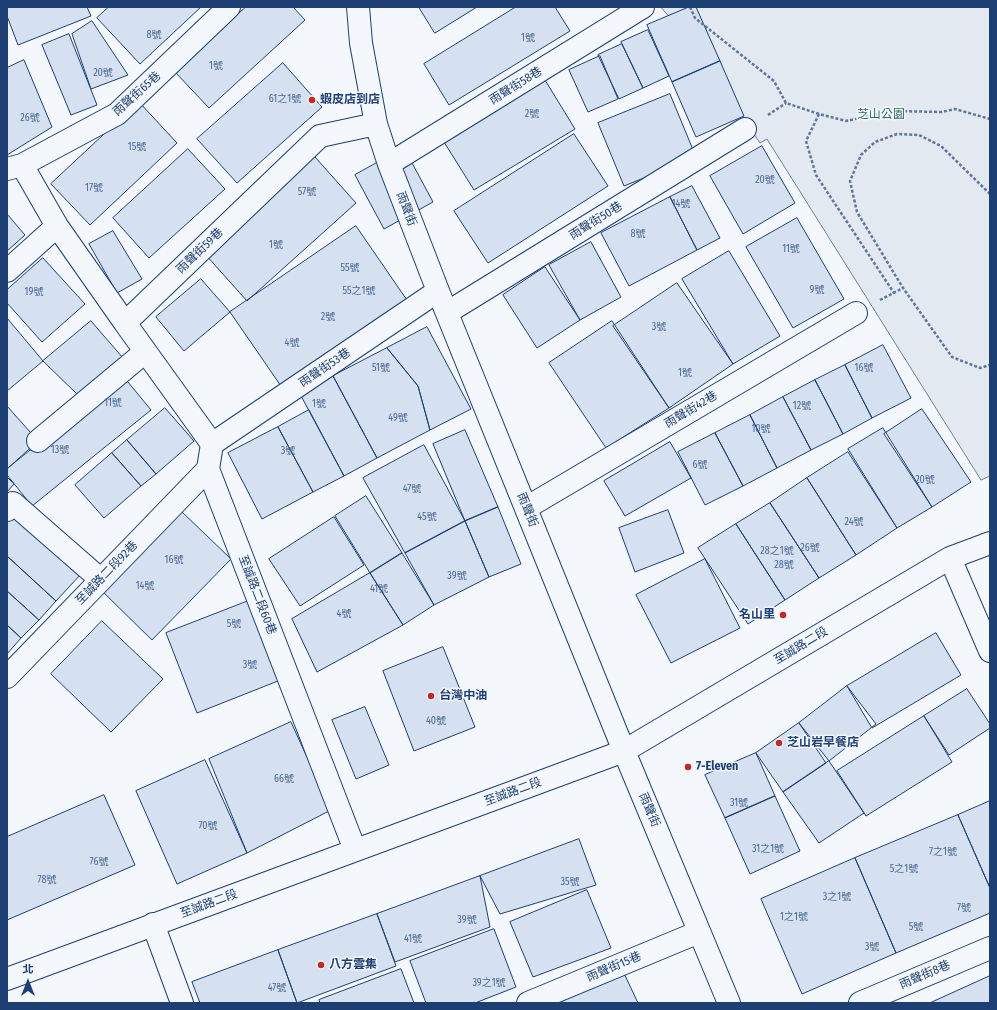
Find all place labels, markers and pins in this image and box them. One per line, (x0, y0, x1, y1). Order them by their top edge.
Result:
place label: 蝦皮店到店 (320, 93, 380, 107)
marker: 蝦皮店到店 (307, 95, 317, 105)
place label: 名山里 (739, 608, 775, 622)
marker: 名山里 (778, 610, 788, 620)
place label: 台灣中油 (439, 689, 487, 703)
marker: 台灣中油 (426, 691, 436, 701)
place label: 芝山岩早餐店 (787, 736, 859, 750)
marker: 芝山岩早餐店 (774, 738, 784, 748)
place label: 7-Eleven (696, 760, 738, 774)
marker: 7-Eleven (683, 762, 693, 772)
place label: 八方雲集 (329, 958, 377, 972)
marker: 八方雲集 (316, 960, 326, 970)

